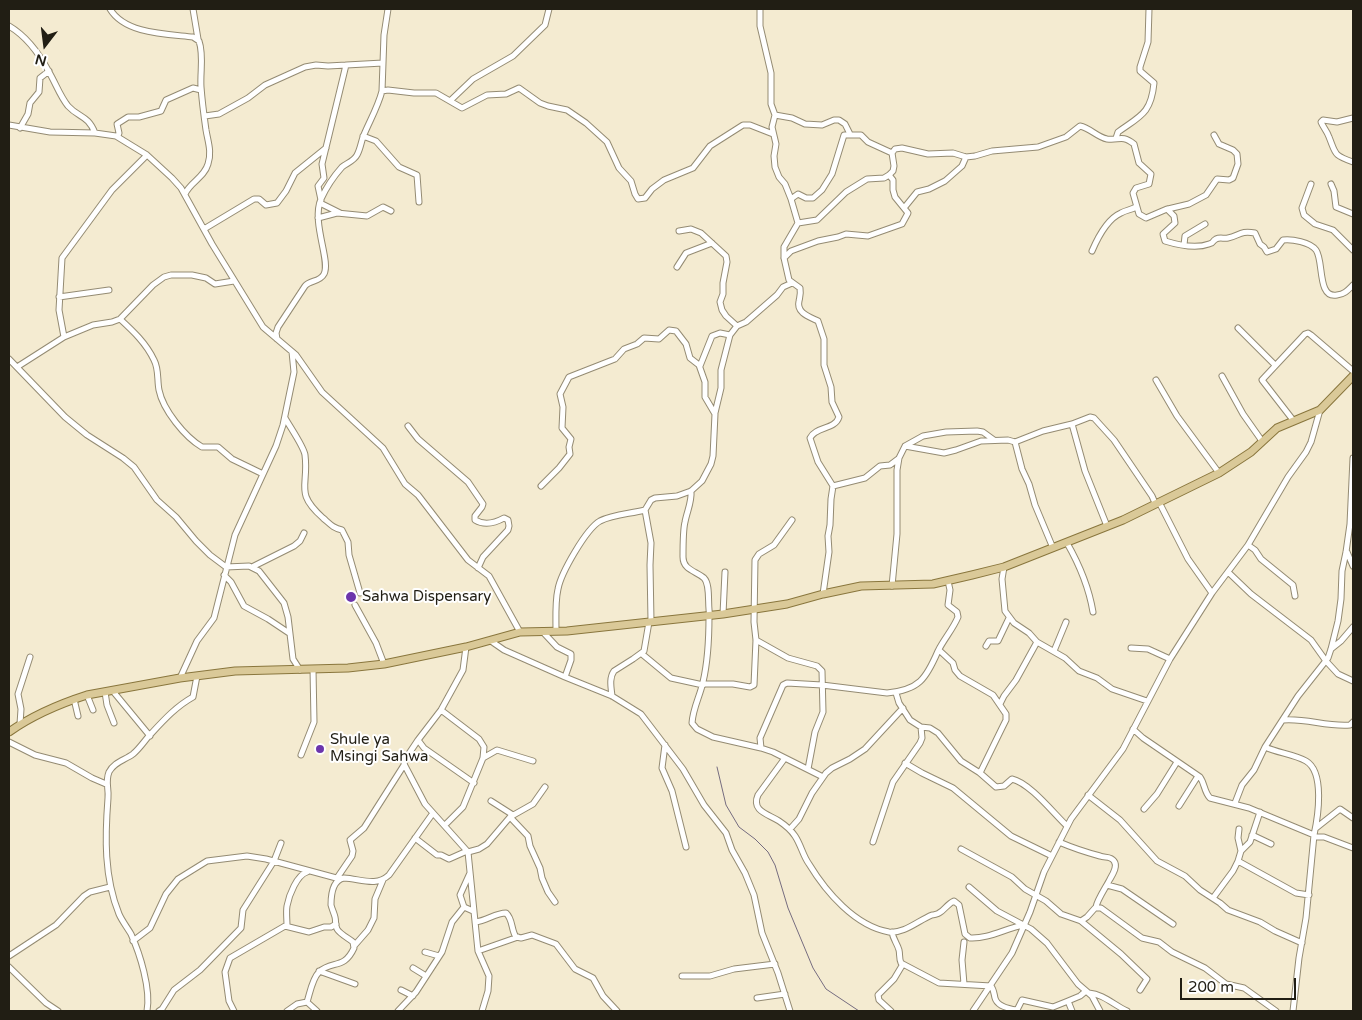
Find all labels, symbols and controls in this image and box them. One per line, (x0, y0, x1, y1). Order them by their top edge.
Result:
north arrow (20, 20, 70, 70)
text: N (33, 50, 49, 70)
place label: Sahwa Dispensary (362, 588, 491, 606)
marker: Sahwa Dispensary (344, 590, 358, 604)
place label: Shule ya Msingi Sahwa (330, 731, 428, 766)
marker: Shule ya Msingi Sahwa (314, 743, 326, 755)
scale bar (1182, 968, 1298, 1000)
text: 200 m (1188, 978, 1234, 996)

